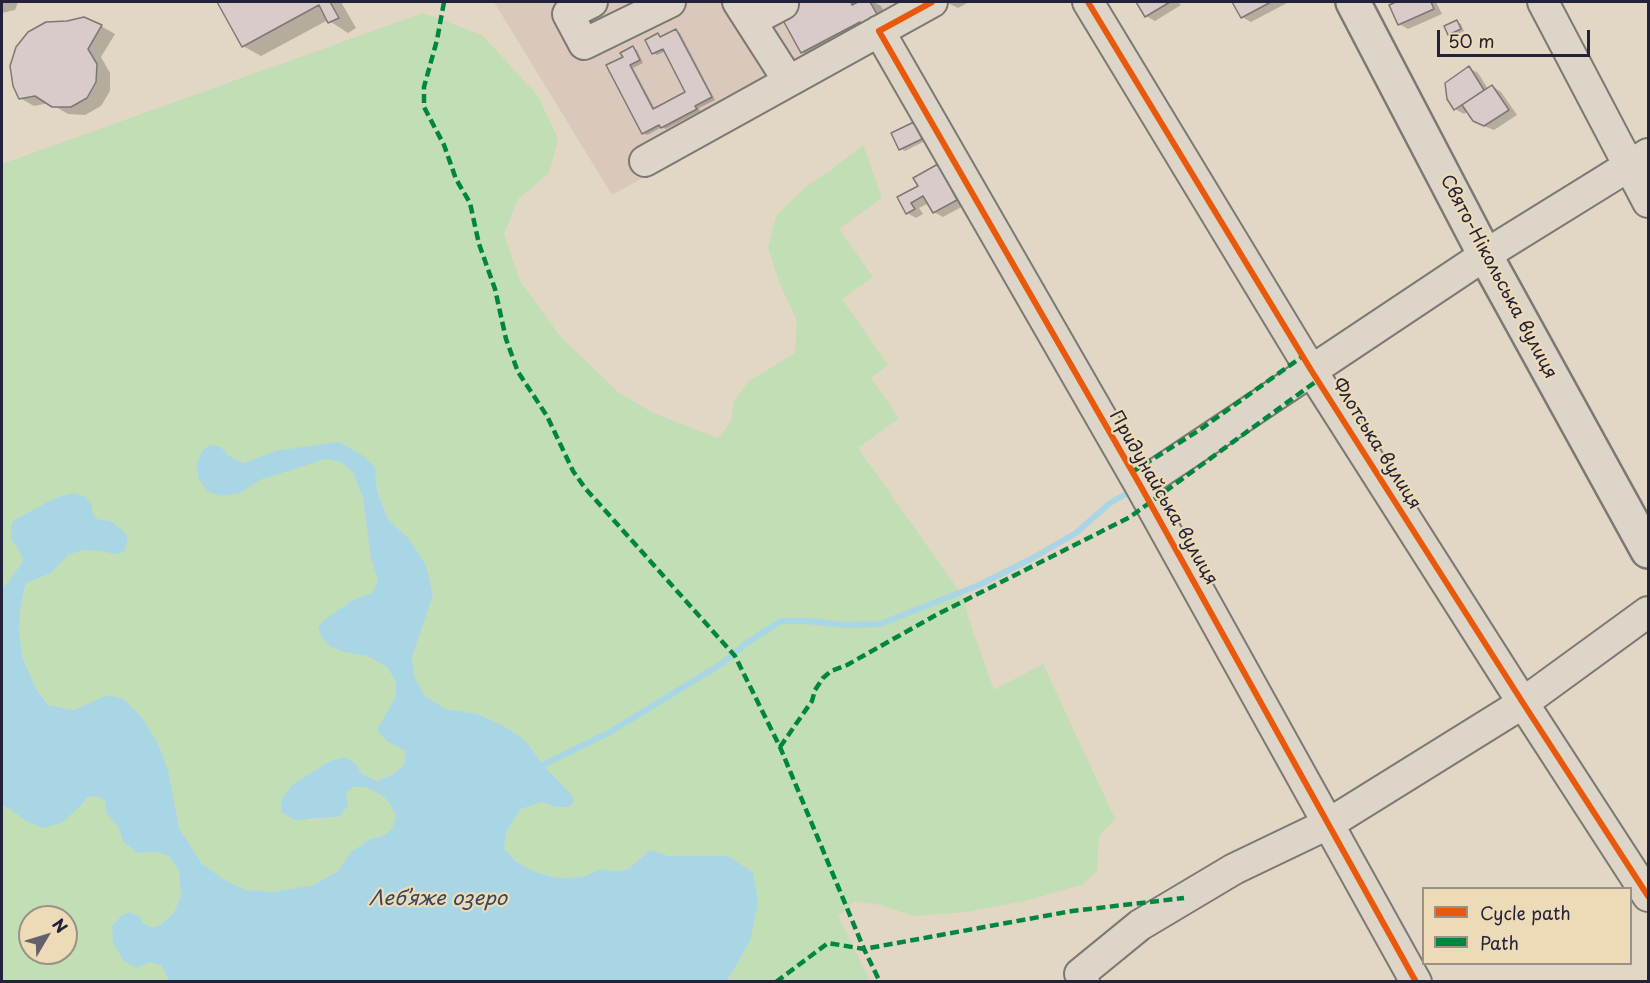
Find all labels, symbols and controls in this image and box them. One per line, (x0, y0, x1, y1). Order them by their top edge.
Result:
scale bar (1440, 18, 1593, 56)
text: 50 m (1448, 27, 1495, 54)
street label: Свято-Нікольська вулиця (1435, 171, 1561, 383)
street label: Флотська вулиця (1327, 374, 1425, 514)
street label: Придунайська вулиця (1104, 407, 1222, 589)
water label: Леб’яже озеро (369, 887, 507, 911)
legend (1422, 887, 1632, 965)
text: Cycle path (1480, 899, 1571, 926)
north arrow (18, 905, 78, 965)
text: N (47, 913, 74, 938)
text: Path (1480, 929, 1519, 956)

